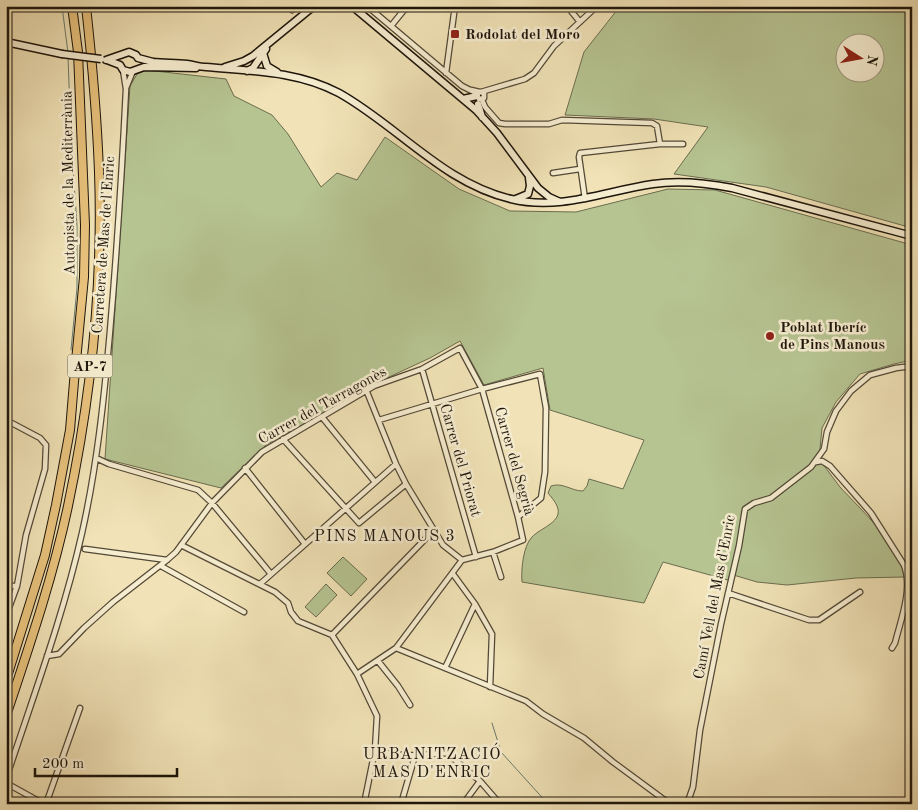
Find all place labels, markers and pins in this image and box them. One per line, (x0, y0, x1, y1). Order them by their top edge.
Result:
marker: Rodolat del Moro (449, 28, 461, 40)
place label: Rodolat del Moro (465, 28, 580, 43)
place label: Poblat Iberíc de Pins Manous (780, 321, 885, 353)
marker: Poblat Iberíc de Pins Manous (764, 330, 776, 342)

